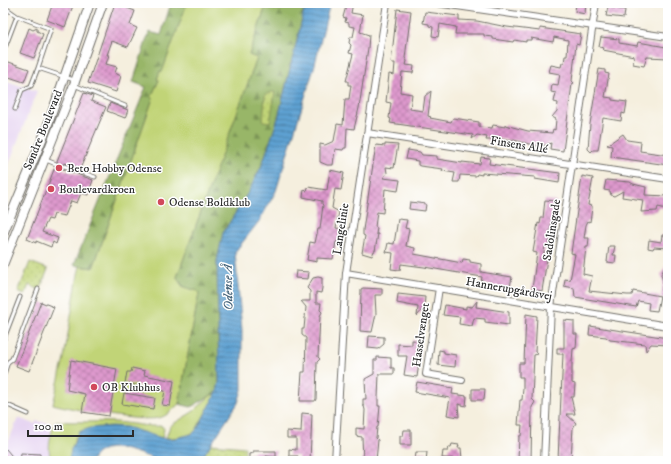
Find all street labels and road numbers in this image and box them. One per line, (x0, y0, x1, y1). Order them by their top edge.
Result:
street label: Søndre Boulevard (20, 88, 66, 172)
street label: Finsens Allé (489, 133, 549, 157)
street label: Sadolinsgade (540, 198, 564, 262)
street label: Langelinie (330, 202, 352, 256)
street label: Hannerupgårdsvej (465, 274, 553, 304)
street label: Hasselvænget (409, 302, 433, 368)

